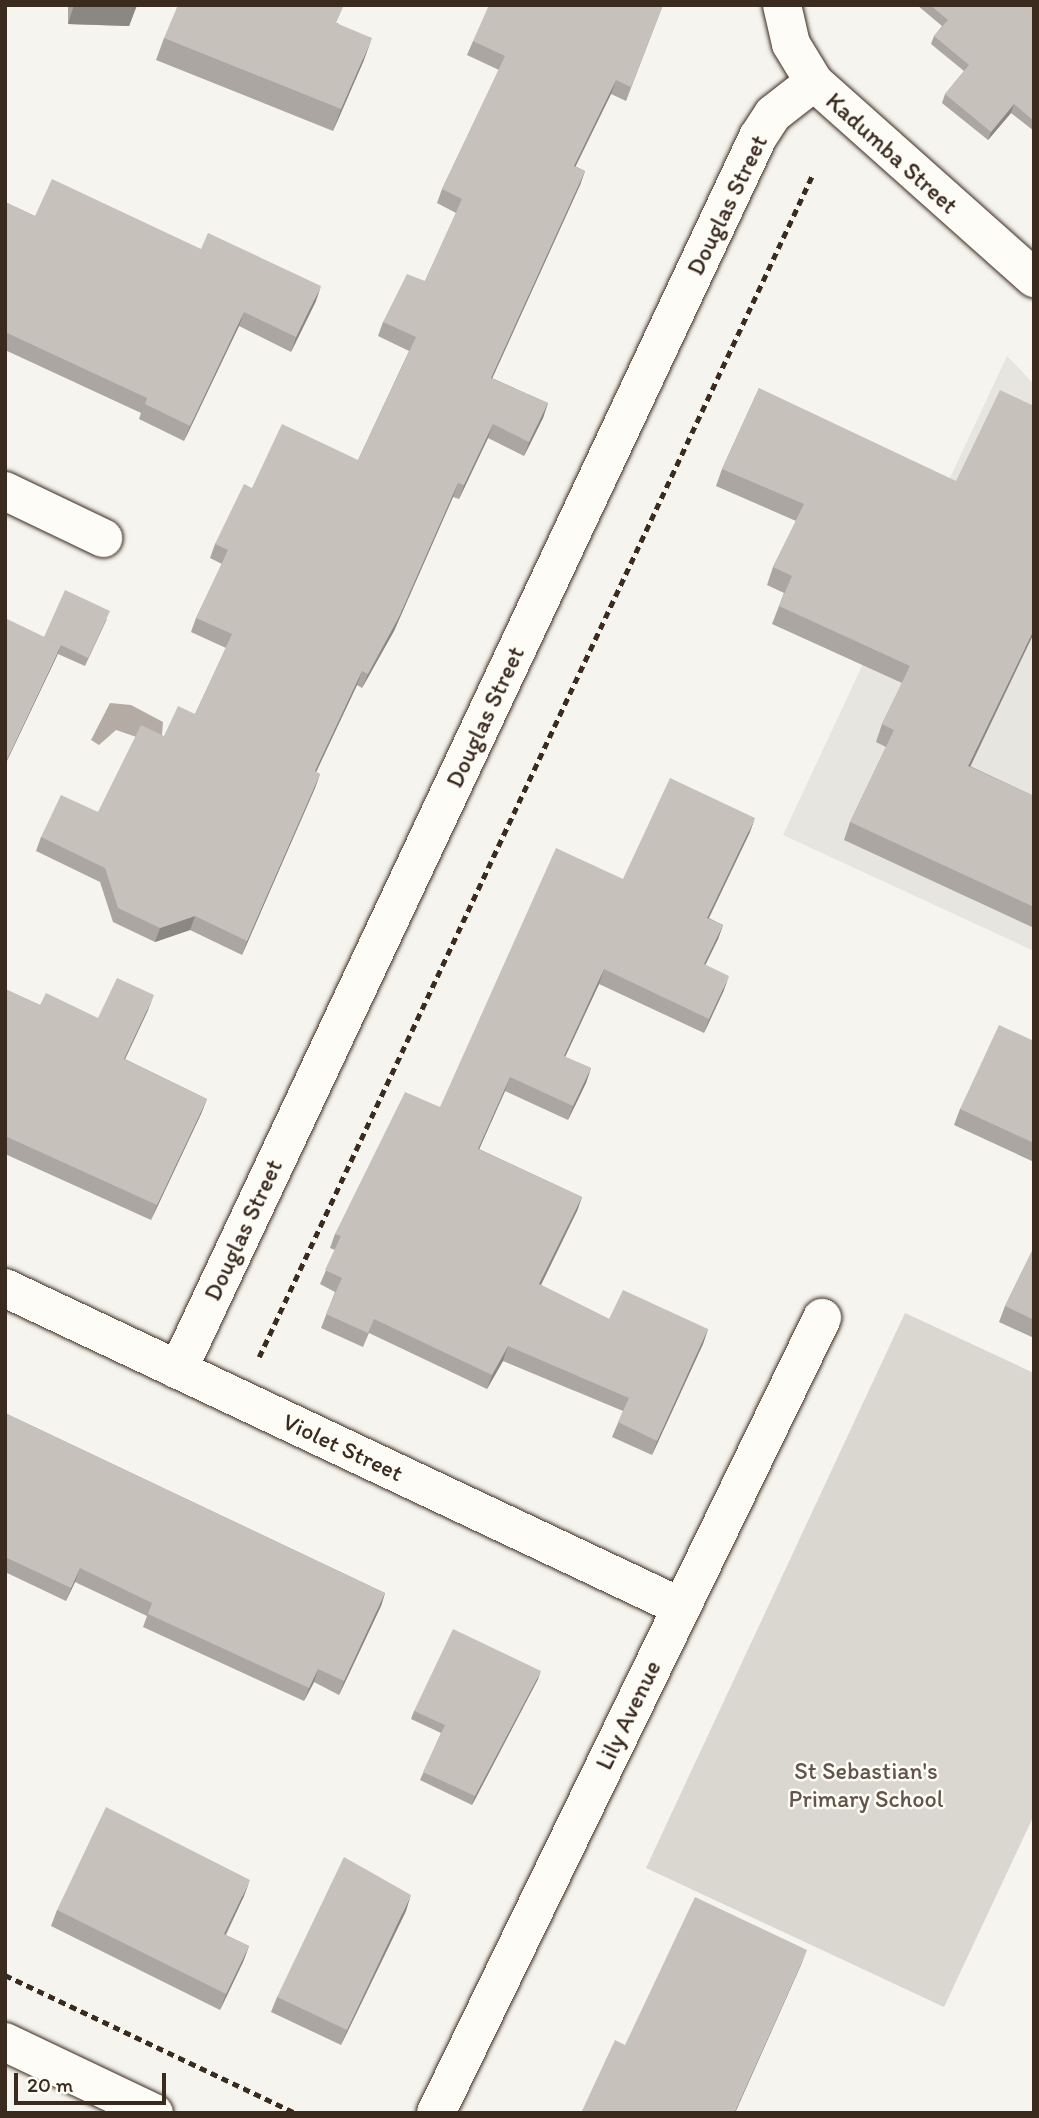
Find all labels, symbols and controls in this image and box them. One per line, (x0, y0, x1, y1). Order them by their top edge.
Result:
street label: Kadumba Street (820, 86, 964, 220)
street label: Douglas Street (681, 130, 773, 280)
street label: Douglas Street (440, 642, 530, 792)
street label: Douglas Street (198, 1155, 288, 1305)
street label: Violet Street (279, 1407, 407, 1487)
street label: Lily Avenue (589, 1656, 667, 1774)
park label: St Sebastian's Primary School (789, 1757, 943, 1813)
scale bar (18, 2058, 170, 2102)
text: 20 m (27, 2072, 73, 2097)

